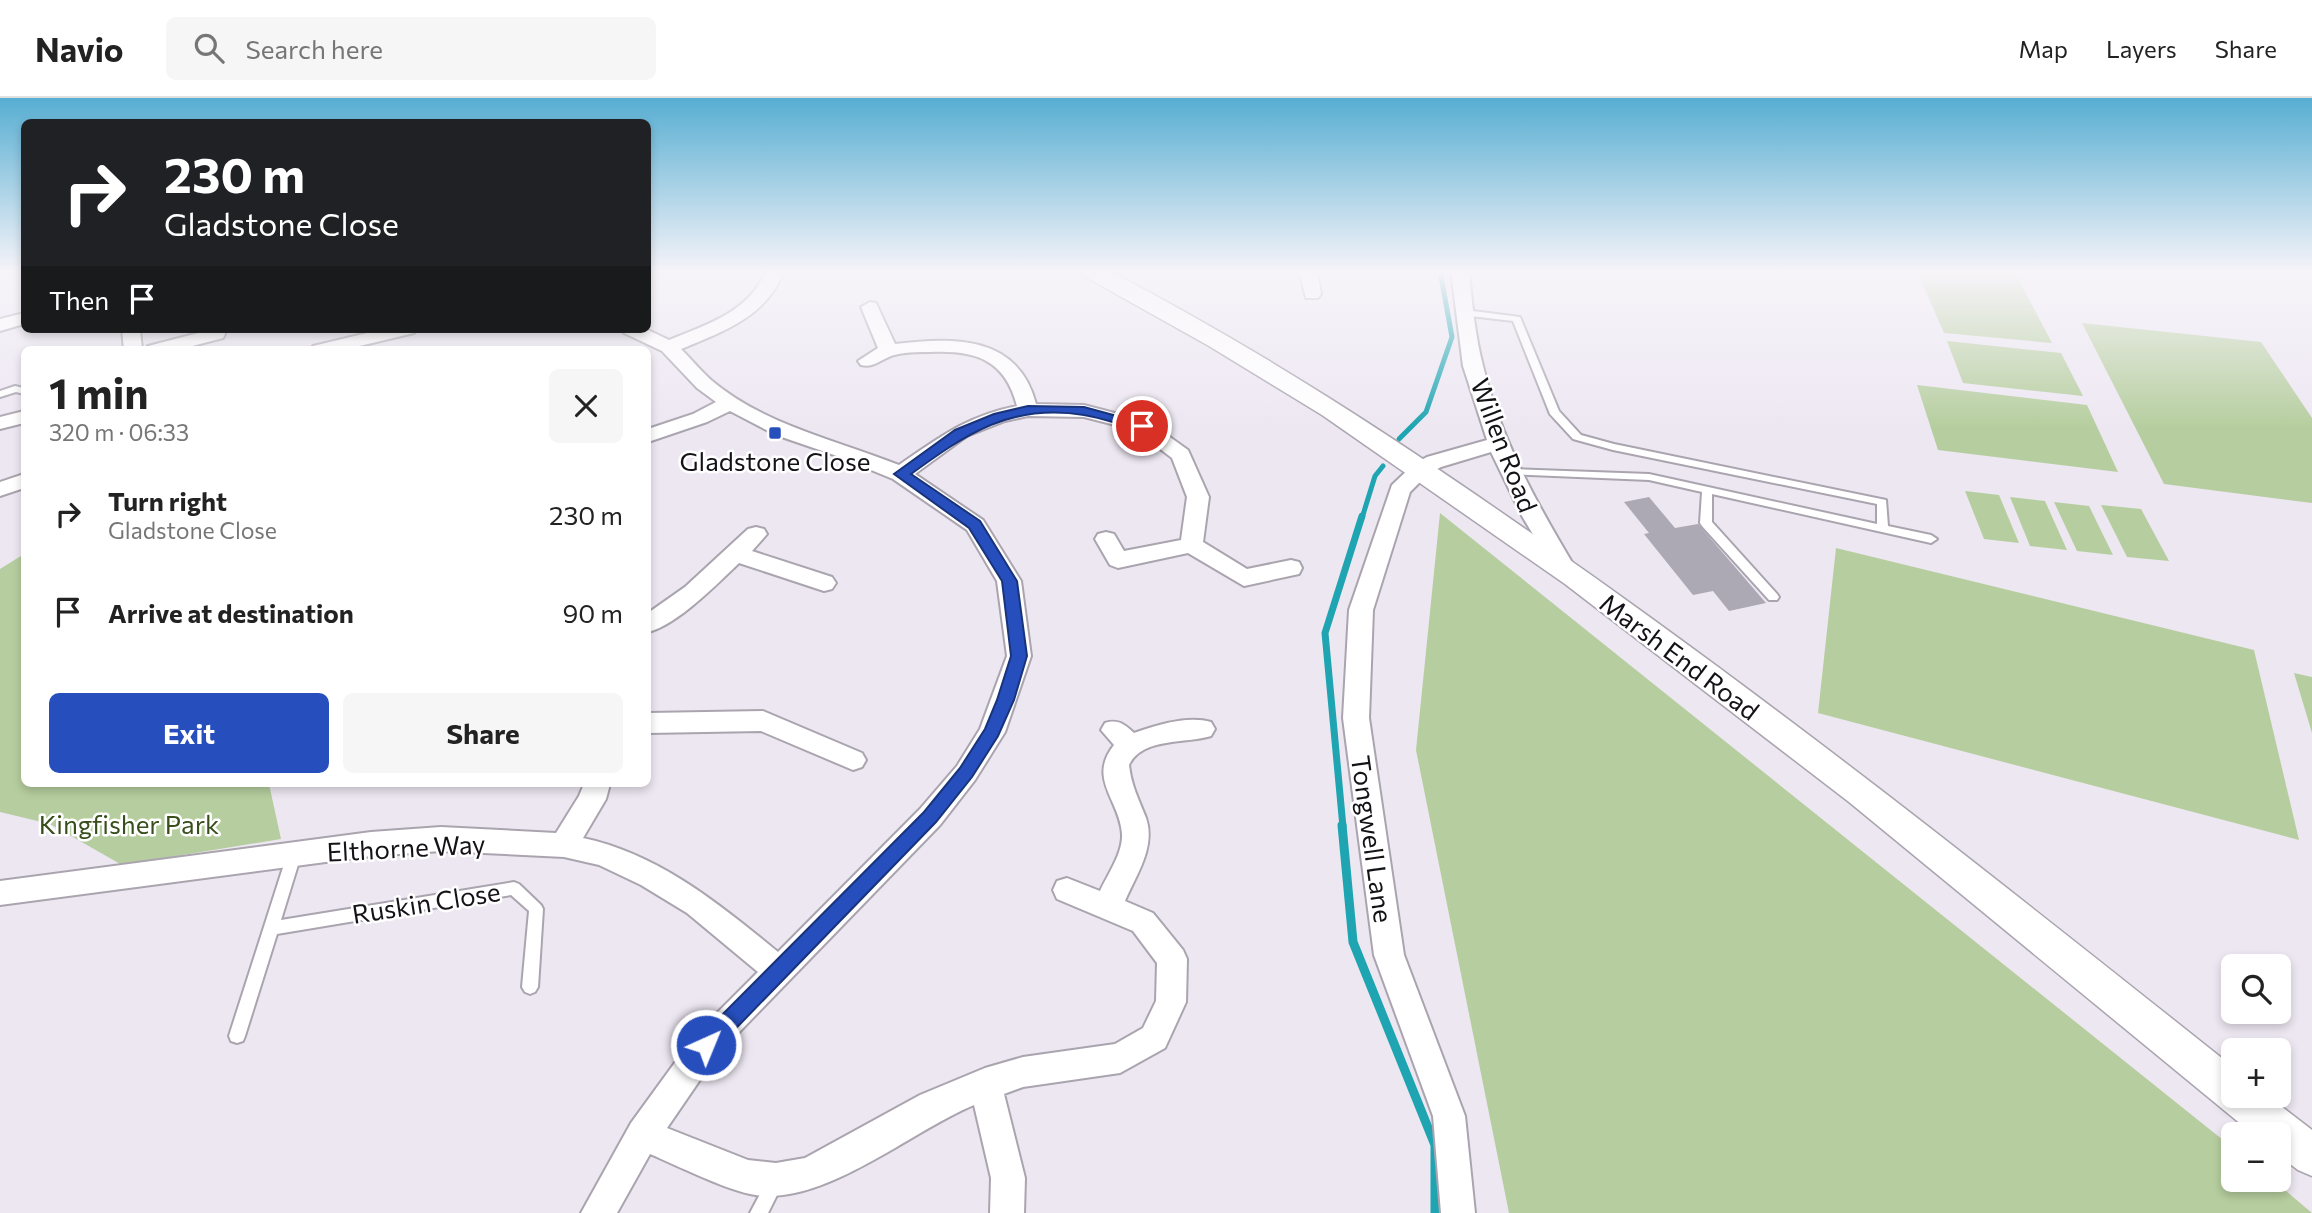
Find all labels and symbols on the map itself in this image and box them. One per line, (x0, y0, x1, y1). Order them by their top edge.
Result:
street label: Willen Road (1465, 374, 1545, 516)
pin (1112, 396, 1172, 456)
marker: Gladstone Close (767, 425, 783, 441)
place label: Gladstone Close (680, 445, 870, 476)
street label: Marsh End Road (1594, 586, 1766, 726)
street label: Tongwell Lane (1346, 753, 1400, 925)
park label: Kingfisher Park (39, 808, 219, 839)
street label: Elthorne Way (326, 827, 486, 867)
street label: Ruskin Close (350, 875, 502, 929)
position arrow (669, 1008, 743, 1082)

